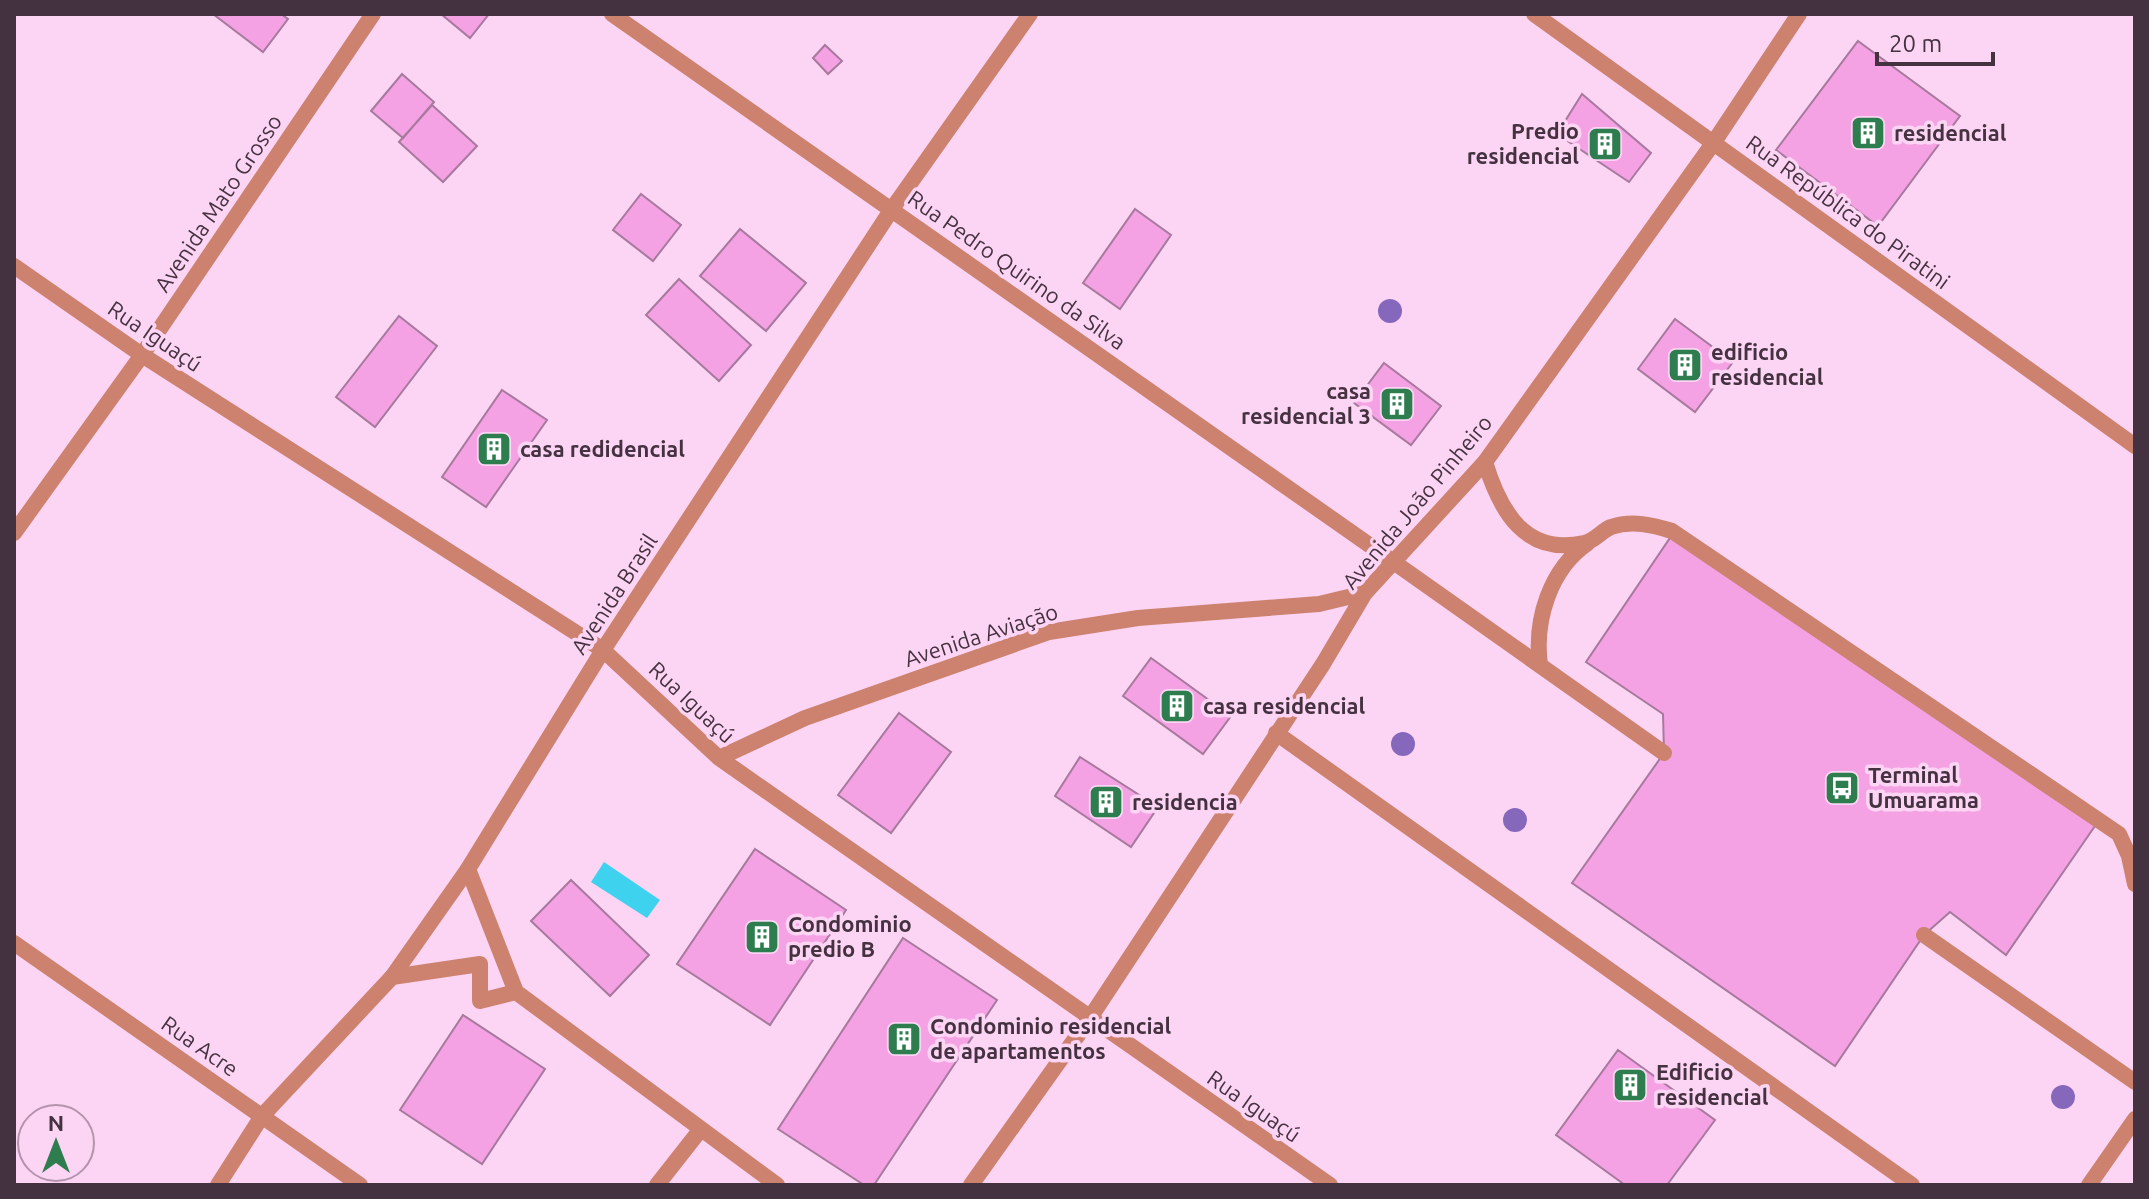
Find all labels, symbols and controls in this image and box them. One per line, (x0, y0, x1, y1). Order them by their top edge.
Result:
scale bar (1877, 16, 1993, 66)
text: 20 m (1889, 30, 1942, 57)
street label: Avenida Mato Grosso (149, 109, 286, 296)
building icon: residencial (1849, 114, 1887, 152)
place label: Predio residencial (1467, 118, 1579, 168)
place label: residencial (1894, 120, 2007, 145)
building icon: Predio residencial (1586, 125, 1624, 163)
street label: Rua República do Piratini (1742, 129, 1955, 294)
street label: Rua Pedro Quirino da Silva (904, 185, 1131, 354)
street label: Rua Iguaçú (104, 295, 207, 376)
place label: edificio residencial (1711, 339, 1824, 389)
building icon: edificio residencial (1666, 346, 1704, 384)
place label: casa residencial 3 (1241, 378, 1371, 428)
building icon: casa residencial 3 (1378, 385, 1416, 423)
street label: Avenida João Pinheiro (1337, 410, 1497, 594)
building icon: casa redidencial (475, 430, 513, 468)
place label: casa redidencial (520, 436, 685, 461)
street label: Avenida Brasil (565, 529, 662, 659)
street label: Avenida Aviação (901, 598, 1061, 671)
street label: Rua Iguaçú (644, 656, 740, 747)
building icon: casa residencial (1158, 687, 1196, 725)
place label: casa residencial (1203, 693, 1365, 718)
place label: Terminal Umuarama (1868, 762, 1979, 812)
bus stop icon: Terminal Umuarama (1823, 769, 1861, 807)
building icon: residencia (1087, 783, 1125, 821)
place label: residencia (1132, 789, 1238, 814)
place label: Condominio predio B (788, 911, 912, 961)
building icon: Condominio predio B (743, 918, 781, 956)
street label: Rua Acre (157, 1010, 243, 1081)
place label: Condominio residencial de apartamentos (930, 1013, 1172, 1063)
building icon: Condominio residencial de apartamentos (885, 1020, 923, 1058)
place label: Edificio residencial (1656, 1059, 1769, 1109)
street label: Rua Iguaçú (1203, 1065, 1306, 1147)
building icon: Edificio residencial (1611, 1066, 1649, 1104)
north arrow (16, 1103, 96, 1183)
text: N (48, 1110, 64, 1135)

